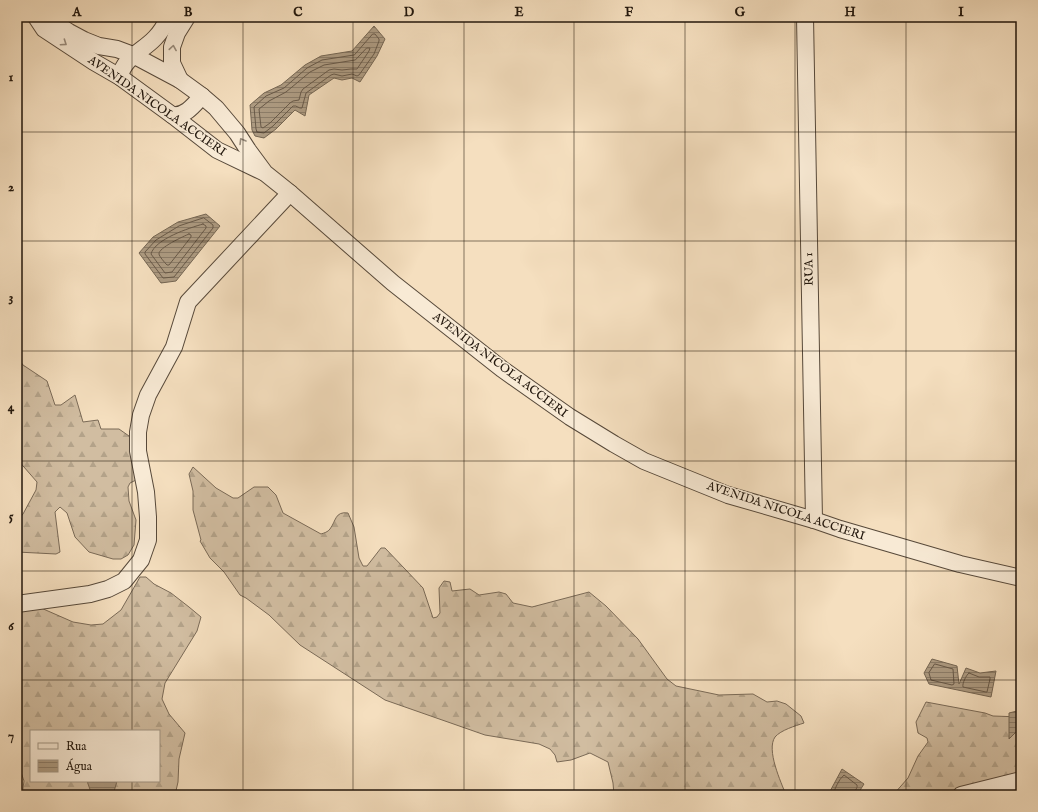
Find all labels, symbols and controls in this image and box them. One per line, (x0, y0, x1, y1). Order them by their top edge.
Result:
text: A (72, 4, 83, 21)
text: B (184, 4, 193, 21)
text: C (293, 4, 303, 21)
text: D (404, 4, 415, 21)
text: E (514, 4, 524, 21)
text: F (625, 4, 634, 21)
text: G (735, 4, 746, 21)
text: H (844, 4, 856, 21)
text: I (958, 4, 964, 21)
one-way arrow (60, 38, 67, 45)
one-way arrow (168, 45, 177, 51)
street label: AVENIDA NICOLA ACCIERI (84, 52, 229, 160)
text: 1 (9, 69, 14, 86)
one-way arrow (240, 138, 247, 145)
text: 2 (8, 179, 14, 196)
street label: RUA 1 (801, 252, 817, 286)
text: 3 (9, 289, 14, 306)
street label: AVENIDA NICOLA ACCIERI (429, 309, 571, 421)
text: 4 (8, 399, 15, 416)
street label: AVENIDA NICOLA ACCIERI (704, 478, 867, 544)
text: 5 (9, 508, 14, 525)
text: 6 (8, 618, 14, 635)
text: 7 (8, 728, 14, 745)
legend (30, 730, 160, 782)
text: Rua (66, 739, 87, 754)
text: Água (65, 758, 93, 774)

